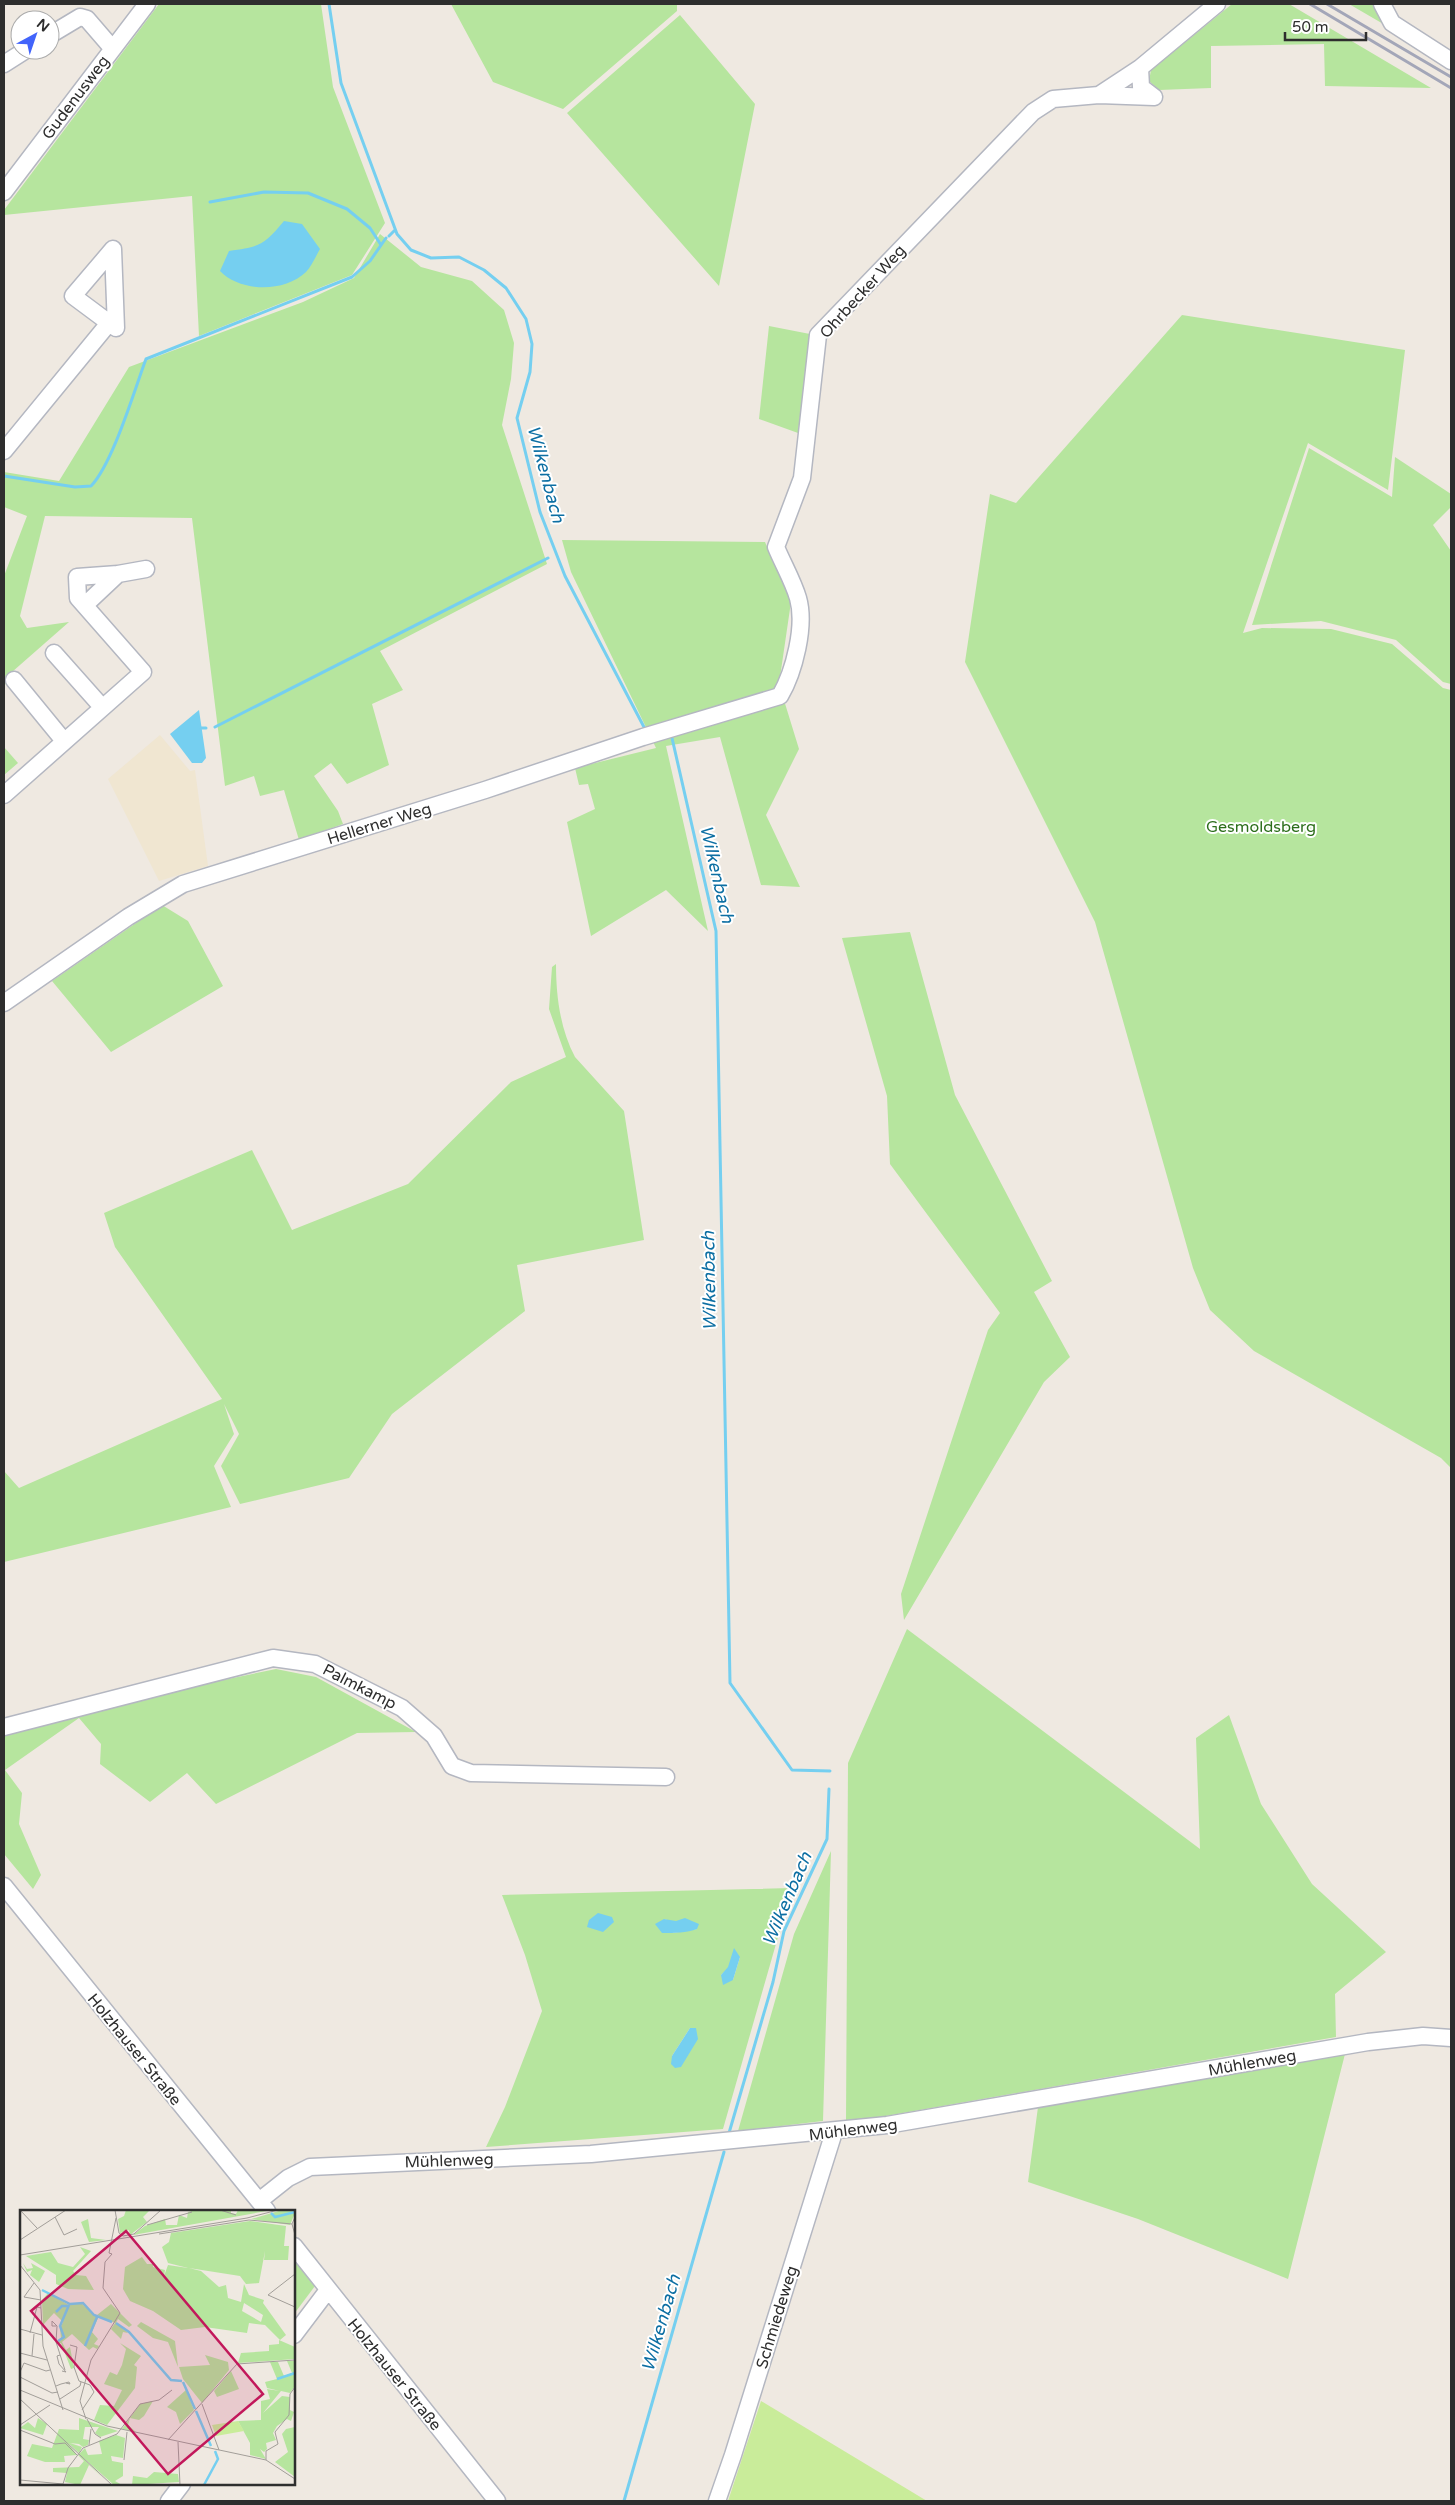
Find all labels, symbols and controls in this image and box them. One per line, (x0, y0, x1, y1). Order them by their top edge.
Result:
north arrow (10, 10, 60, 60)
scale bar (1285, 10, 1366, 42)
text: N (33, 15, 53, 36)
text: 50 m (1292, 18, 1329, 36)
street label: Gudenusweg (38, 52, 114, 143)
street label: Ohrbecker Weg (816, 241, 910, 343)
water label: Wilkenbach (522, 423, 570, 526)
street label: Hellerner Weg (325, 799, 434, 849)
park label: Gesmoldsberg (1206, 817, 1316, 837)
water label: Wilkenbach (695, 823, 739, 926)
water label: Wilkenbach (697, 1230, 721, 1331)
street label: Palmkamp (319, 1660, 400, 1714)
water label: Wilkenbach (757, 1848, 817, 1949)
street label: Holzhauser Straße (83, 1990, 186, 2110)
street label: Mühlenweg (1207, 2045, 1298, 2081)
street label: Mühlenweg (808, 2115, 899, 2145)
street label: Mühlenweg (404, 2149, 494, 2173)
inset map (20, 2210, 295, 2485)
street label: Schmiedeweg (752, 2263, 802, 2371)
water label: Wilkenbach (637, 2271, 686, 2374)
street label: Holzhauser Straße (343, 2315, 446, 2435)

